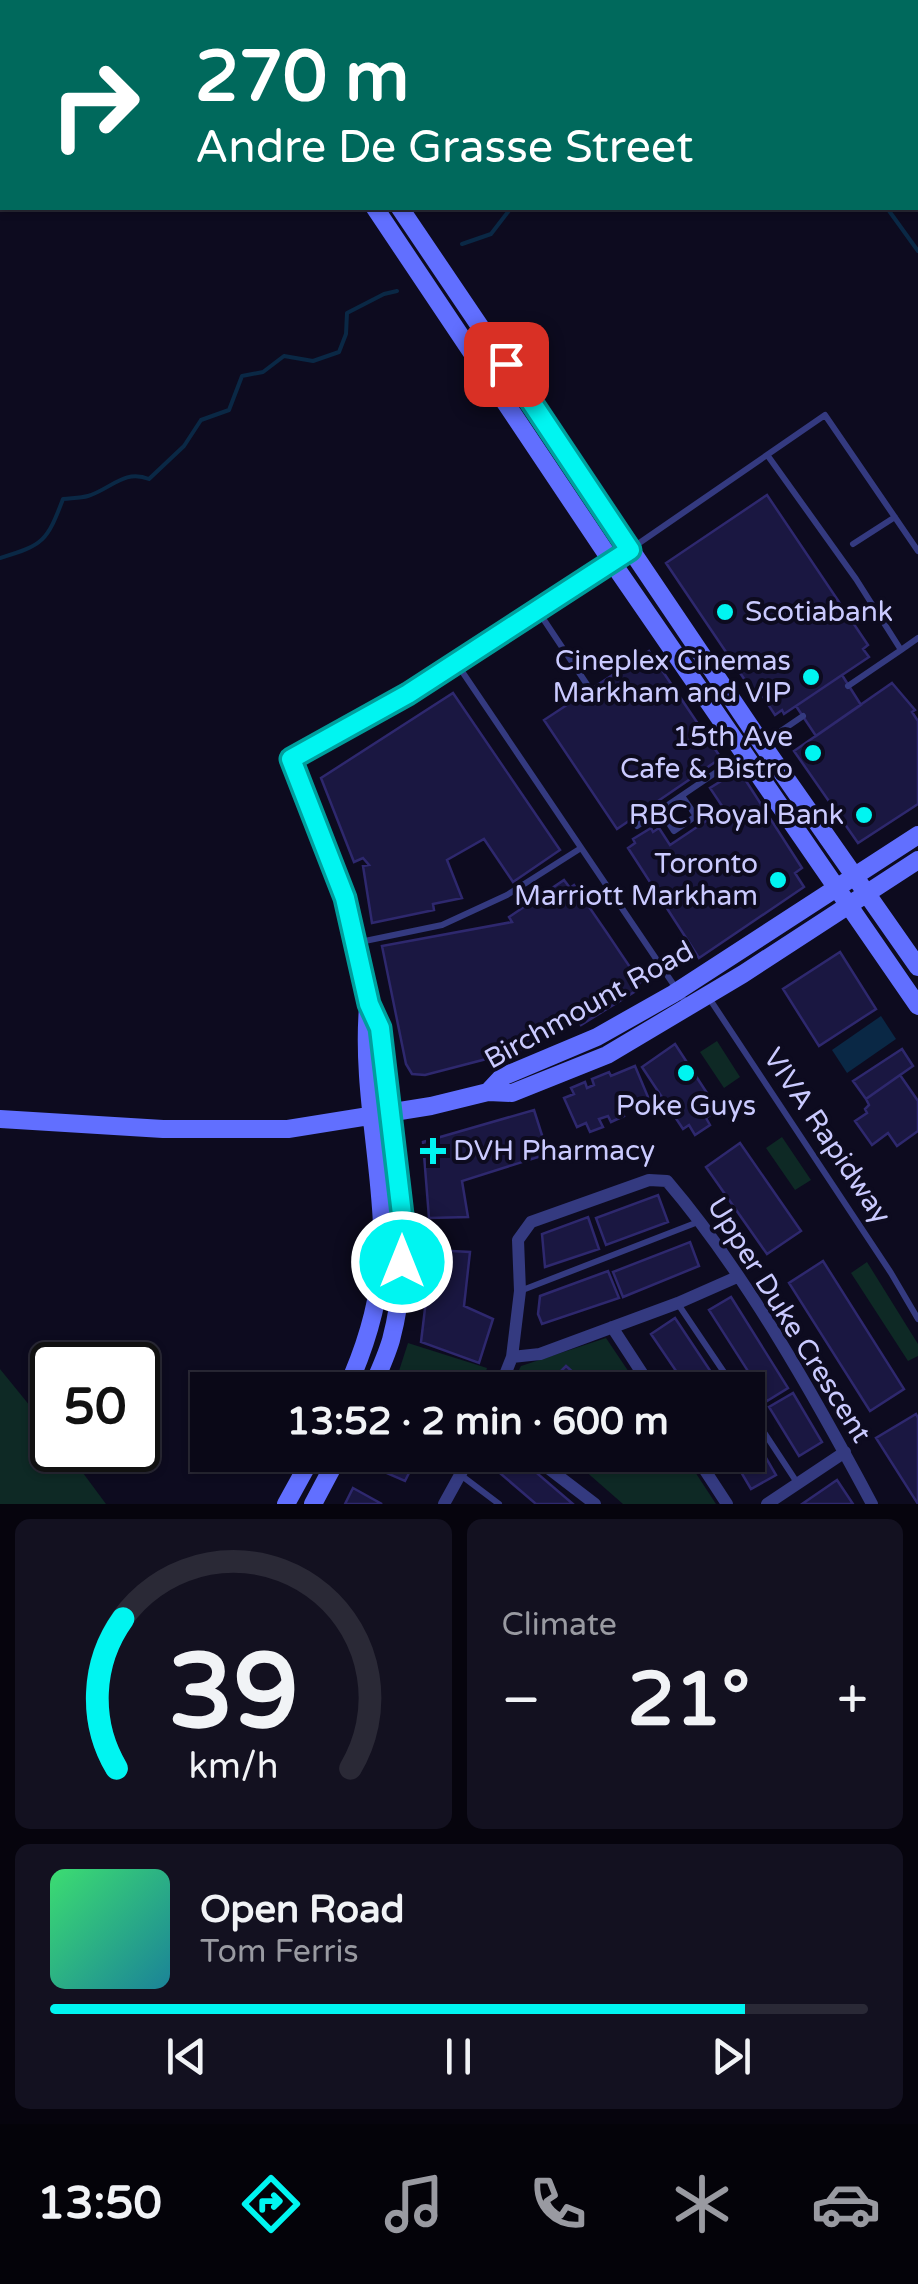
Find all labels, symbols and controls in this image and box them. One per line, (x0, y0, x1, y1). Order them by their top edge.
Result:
text: 270 m (195, 36, 409, 120)
icon: right (30, 40, 160, 170)
text: Andre De Grasse Street (195, 121, 694, 175)
pin (464, 322, 549, 407)
icon: arrive (479, 337, 534, 392)
place label: Scotiabank (745, 595, 893, 629)
marker: Scotiabank (714, 601, 736, 623)
place label: Cineplex Cinemas Markham and VIP (552, 644, 791, 710)
marker: Cineplex Cinemas Markham and VIP (800, 666, 822, 688)
place label: 15th Ave Cafe & Bistro (620, 720, 793, 786)
marker: 15th Ave Cafe & Bistro (802, 742, 824, 764)
place label: RBC Royal Bank (629, 798, 844, 832)
marker: RBC Royal Bank (853, 804, 875, 826)
place label: Toronto Marriott Markham (514, 847, 758, 913)
marker: Toronto Marriott Markham (767, 869, 789, 891)
street label: Birchmount Road (479, 934, 699, 1076)
street label: VIVA Rapidway (756, 1042, 898, 1230)
marker: Poke Guys (675, 1062, 697, 1084)
place label: Poke Guys (616, 1089, 756, 1123)
place label: DVH Pharmacy (453, 1134, 655, 1168)
marker: DVH Pharmacy (422, 1140, 444, 1162)
street label: Upper Duke Crescent (700, 1191, 879, 1449)
position arrow (350, 1210, 454, 1314)
speed limit sign: 50 (30, 1342, 160, 1472)
text: 13:52 · 2 min · 600 m (286, 1399, 669, 1445)
text: Climate (502, 1606, 617, 1644)
text: 39 (168, 1631, 299, 1756)
text: 21° (628, 1655, 750, 1745)
text: − (502, 1668, 541, 1734)
text: + (837, 1668, 868, 1734)
text: km/h (188, 1745, 278, 1788)
text: Open Road (200, 1887, 405, 1933)
text: Tom Ferris (200, 1933, 359, 1971)
icon: previous (159, 2029, 214, 2084)
icon: pause (431, 2029, 486, 2084)
icon: next (704, 2029, 759, 2084)
icon: directions (236, 2169, 306, 2239)
icon: music (379, 2169, 449, 2239)
icon: phone (523, 2169, 593, 2239)
icon: climate (667, 2169, 737, 2239)
icon: car (811, 2169, 881, 2239)
text: 13:50 (37, 2177, 162, 2231)

